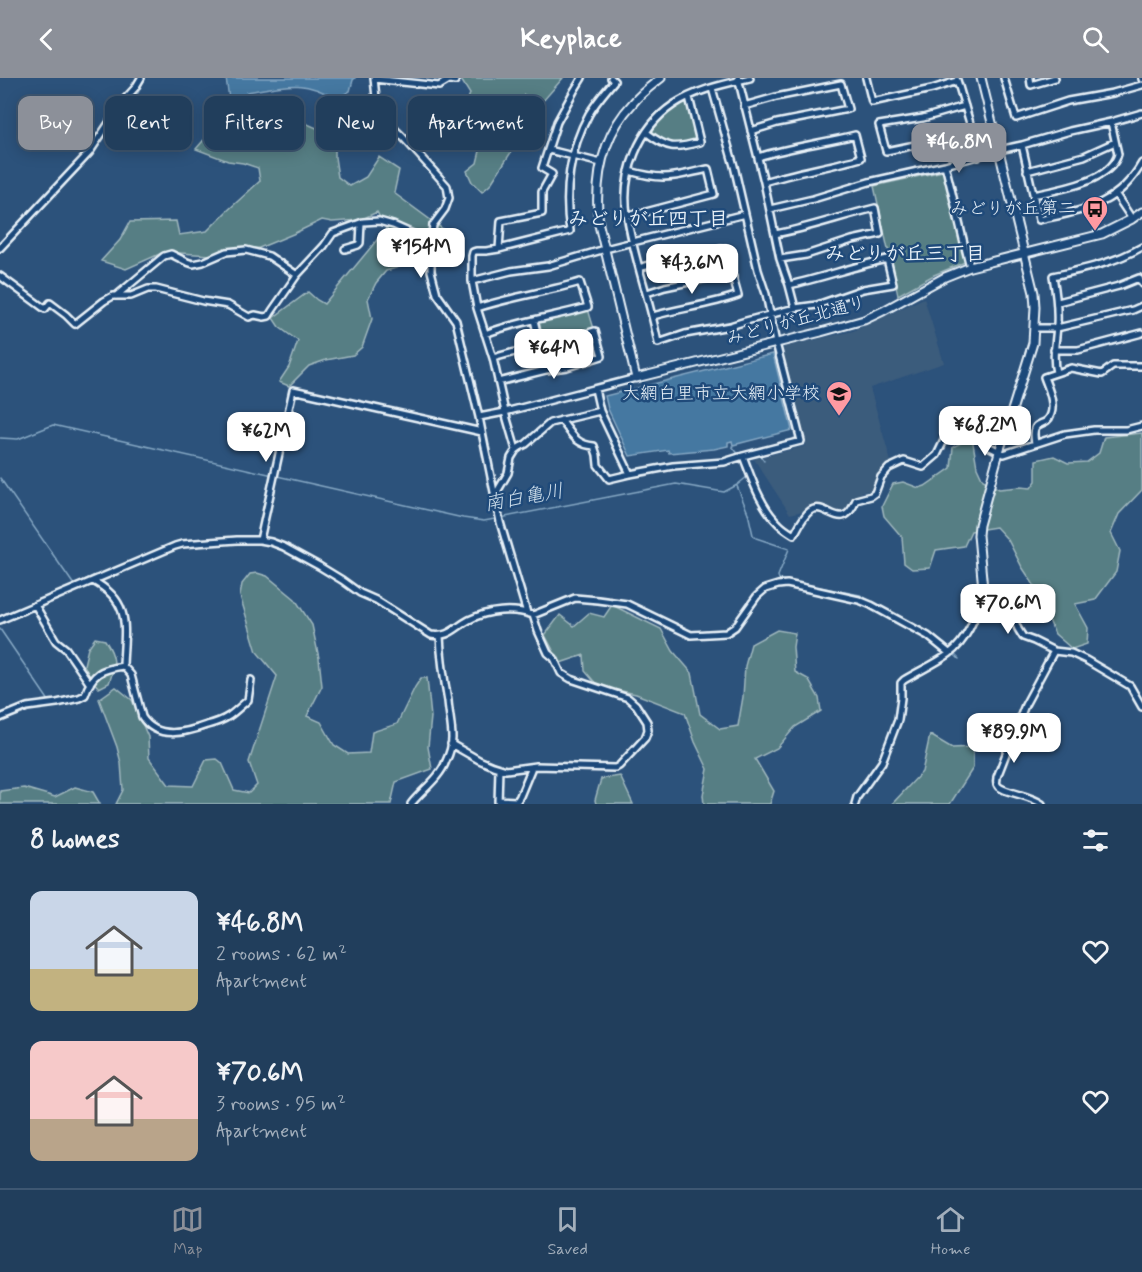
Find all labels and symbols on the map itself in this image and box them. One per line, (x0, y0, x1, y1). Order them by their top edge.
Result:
pin: ¥46.8M (910, 123, 1008, 174)
bus stop icon: みどりが丘第二 (1080, 194, 1110, 232)
place label: みどりが丘第二 (950, 197, 1076, 221)
district label: みどりが丘四丁目 (568, 206, 728, 233)
pin: ¥154M (379, 228, 463, 279)
district label: みどりが丘三丁目 (825, 241, 985, 268)
pin: ¥43.6M (643, 244, 741, 295)
street label: みどりが丘北通り (723, 291, 869, 351)
pin: ¥64M (518, 329, 590, 380)
school or university icon: 大網白里市立大網小学校 (824, 379, 854, 417)
place label: 大網白里市立大網小学校 (622, 382, 820, 406)
pin: ¥68.2M (936, 406, 1034, 457)
pin: ¥62M (230, 412, 302, 463)
water label: 南白亀川 (482, 478, 566, 518)
pin: ¥70.6M (959, 584, 1057, 635)
pin: ¥89.9M (965, 713, 1063, 764)

